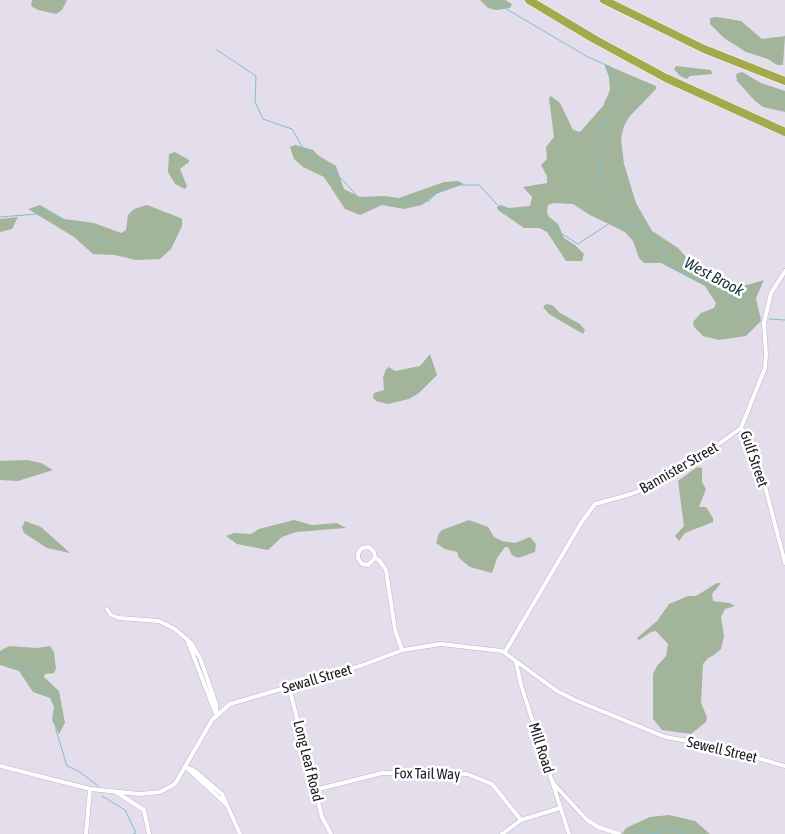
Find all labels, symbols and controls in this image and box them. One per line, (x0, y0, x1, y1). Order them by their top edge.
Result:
water label: West Brook (681, 253, 747, 301)
street label: Gulf Street (736, 429, 772, 489)
street label: Bannister Street (637, 438, 721, 498)
street label: Sewall Street (280, 660, 354, 698)
street label: Long Leaf Road (289, 719, 327, 803)
street label: Mill Road (524, 720, 558, 776)
street label: Sewell Street (685, 733, 759, 767)
street label: Fox Tail Way (394, 764, 460, 784)

